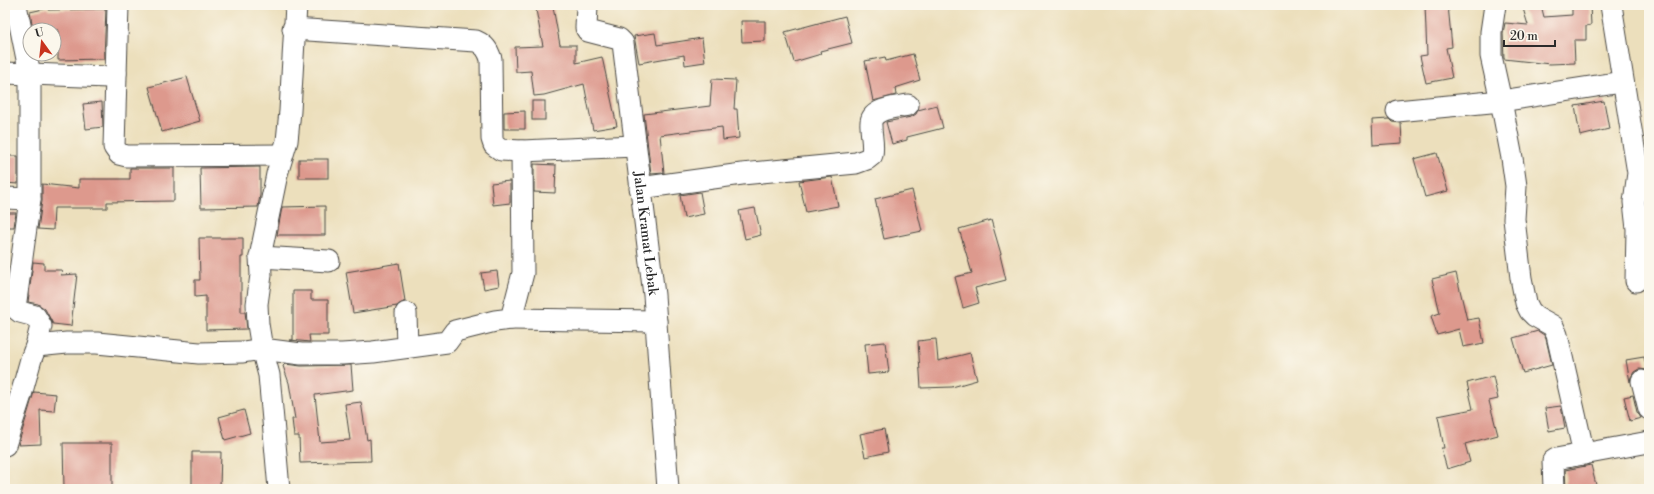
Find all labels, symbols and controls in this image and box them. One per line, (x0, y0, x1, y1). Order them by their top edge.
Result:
north arrow (22, 22, 62, 62)
scale bar (1504, 22, 1555, 48)
text: U (34, 25, 46, 41)
text: 20 m (1510, 29, 1538, 44)
street label: Jalan Kramat Lebak (629, 169, 662, 297)

